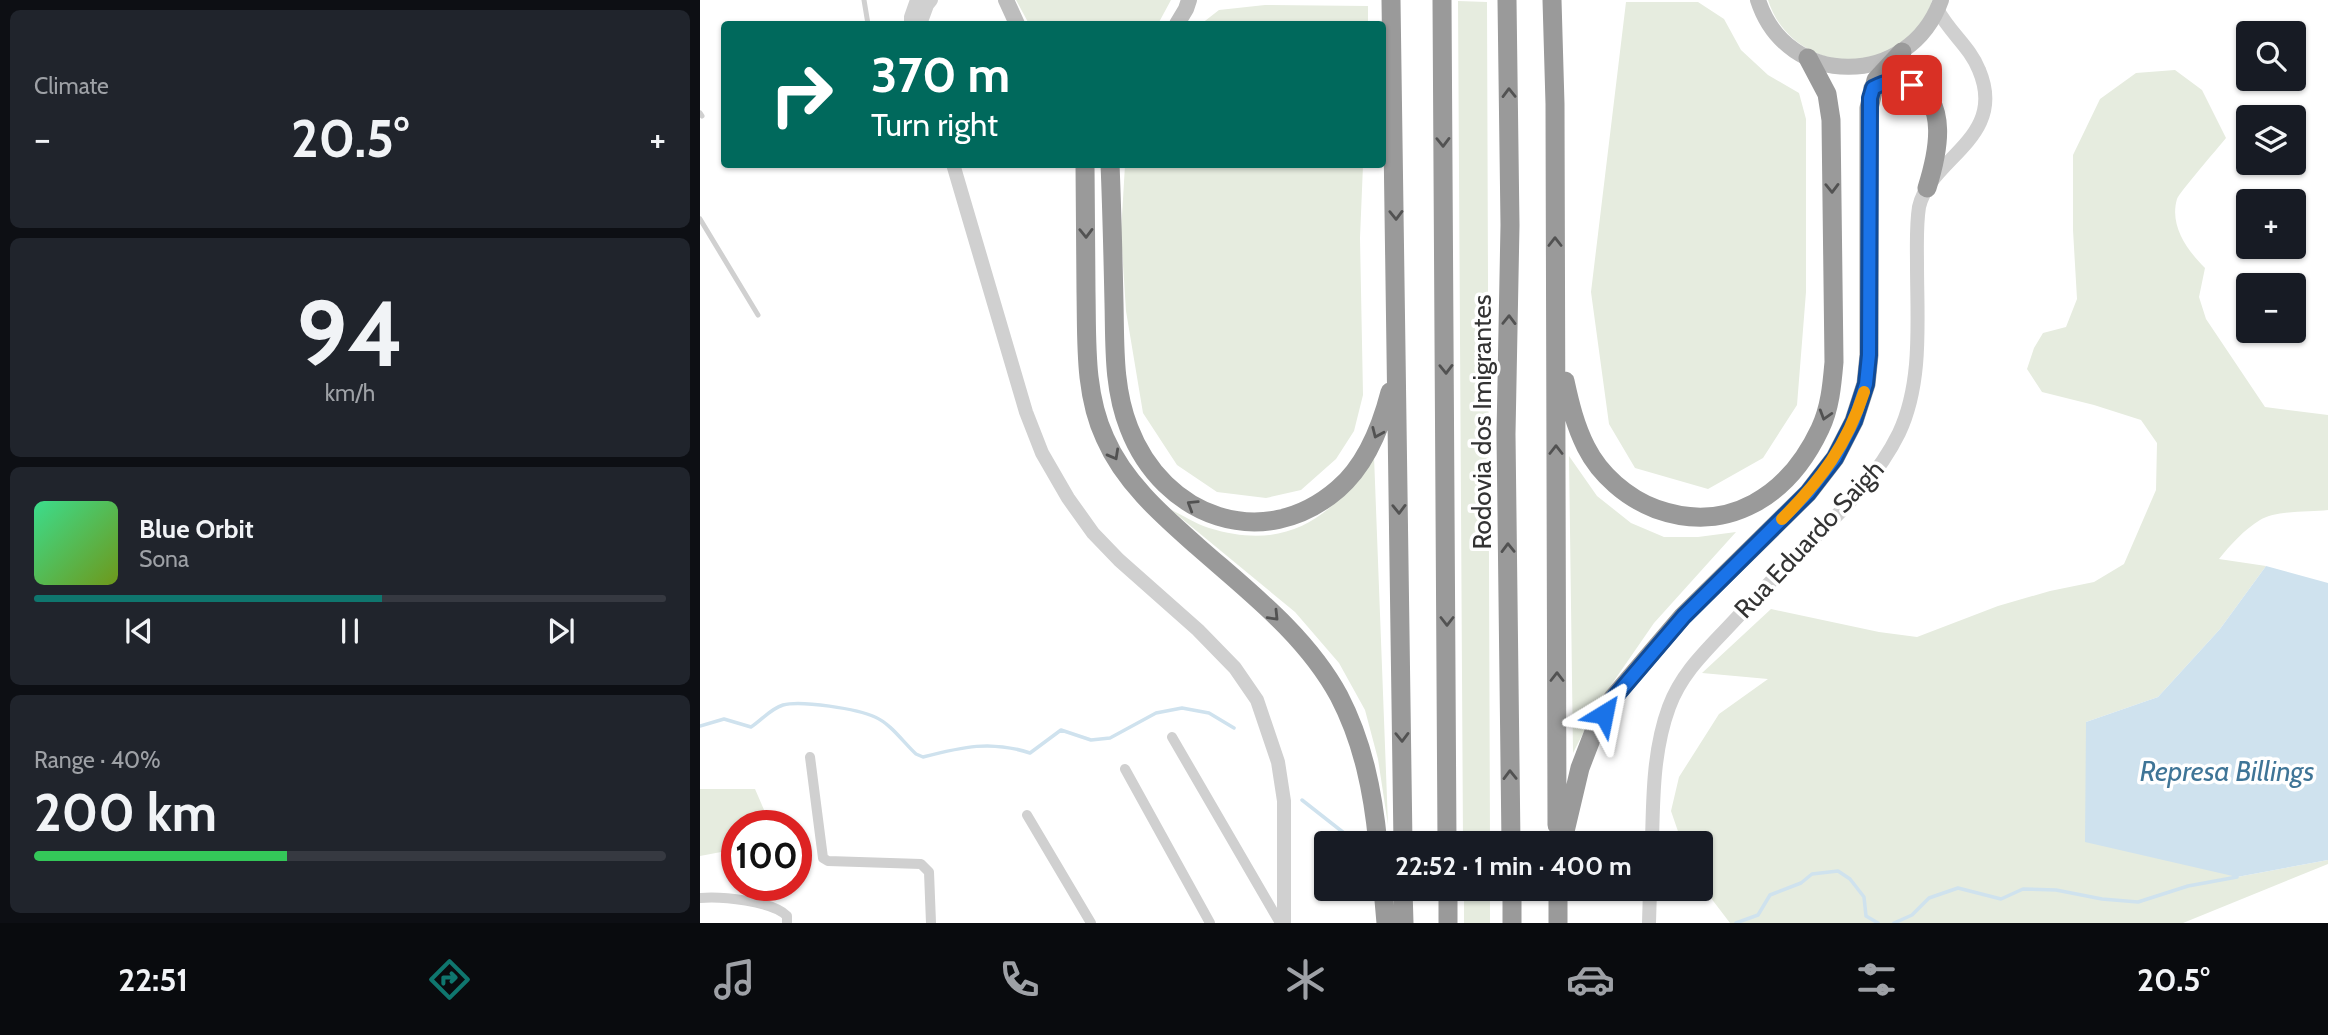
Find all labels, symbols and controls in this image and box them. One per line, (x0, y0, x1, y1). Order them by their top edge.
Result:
map controls (2236, 21, 2306, 343)
button: search (2236, 21, 2306, 91)
text: 370 m (871, 45, 1010, 104)
icon: right (756, 49, 847, 140)
pin (1882, 55, 1942, 115)
icon: arrive (1893, 66, 1931, 104)
text: Climate (34, 72, 109, 100)
one-way arrow (1501, 87, 1516, 98)
text: Turn right (871, 105, 998, 144)
button: layers (2236, 105, 2306, 175)
text: 20.5° (291, 107, 409, 170)
text: − (34, 115, 51, 162)
text: + (649, 115, 666, 162)
one-way arrow (1435, 137, 1451, 147)
one-way arrow (1824, 183, 1840, 194)
button: + (2236, 189, 2306, 259)
one-way arrow (1388, 210, 1403, 221)
one-way arrow (1078, 228, 1094, 238)
one-way arrow (1548, 236, 1563, 247)
button: − (2236, 273, 2306, 343)
text: 94 (296, 278, 404, 389)
street label: Rodovia dos Imigrantes (1466, 294, 1498, 550)
one-way arrow (1501, 315, 1516, 326)
one-way arrow (1438, 364, 1453, 375)
text: km/h (325, 379, 375, 407)
one-way arrow (1819, 408, 1834, 420)
one-way arrow (1371, 425, 1385, 438)
one-way arrow (1548, 444, 1564, 455)
one-way arrow (1106, 448, 1119, 461)
street label: Rua Eduardo Saigh (1728, 453, 1890, 625)
one-way arrow (1187, 500, 1200, 513)
one-way arrow (1391, 505, 1407, 515)
text: Blue Orbit (139, 513, 254, 545)
one-way arrow (1500, 542, 1515, 553)
text: Sona (139, 545, 189, 573)
one-way arrow (1266, 607, 1279, 620)
icon: previous (120, 612, 158, 650)
icon: pause (331, 612, 369, 650)
icon: next (542, 612, 580, 650)
one-way arrow (1439, 616, 1455, 627)
one-way arrow (1549, 672, 1565, 682)
position arrow (1567, 677, 1641, 751)
one-way arrow (1394, 732, 1409, 743)
text: Range · 40% (34, 746, 161, 774)
water label: Represa Billings (2140, 754, 2314, 788)
one-way arrow (1502, 770, 1518, 780)
text: 200 km (34, 781, 217, 844)
speed limit sign: 100 (721, 810, 812, 901)
text: 22:52 · 1 min · 400 m (1395, 850, 1632, 882)
icon: directions (425, 955, 474, 1004)
icon: music (710, 955, 759, 1004)
icon: phone (995, 955, 1044, 1004)
icon: climate (1281, 955, 1330, 1004)
icon: car (1566, 955, 1615, 1004)
icon: filters (1852, 955, 1901, 1004)
text: 22:51 (118, 960, 188, 999)
text: 20.5° (2137, 960, 2210, 999)

